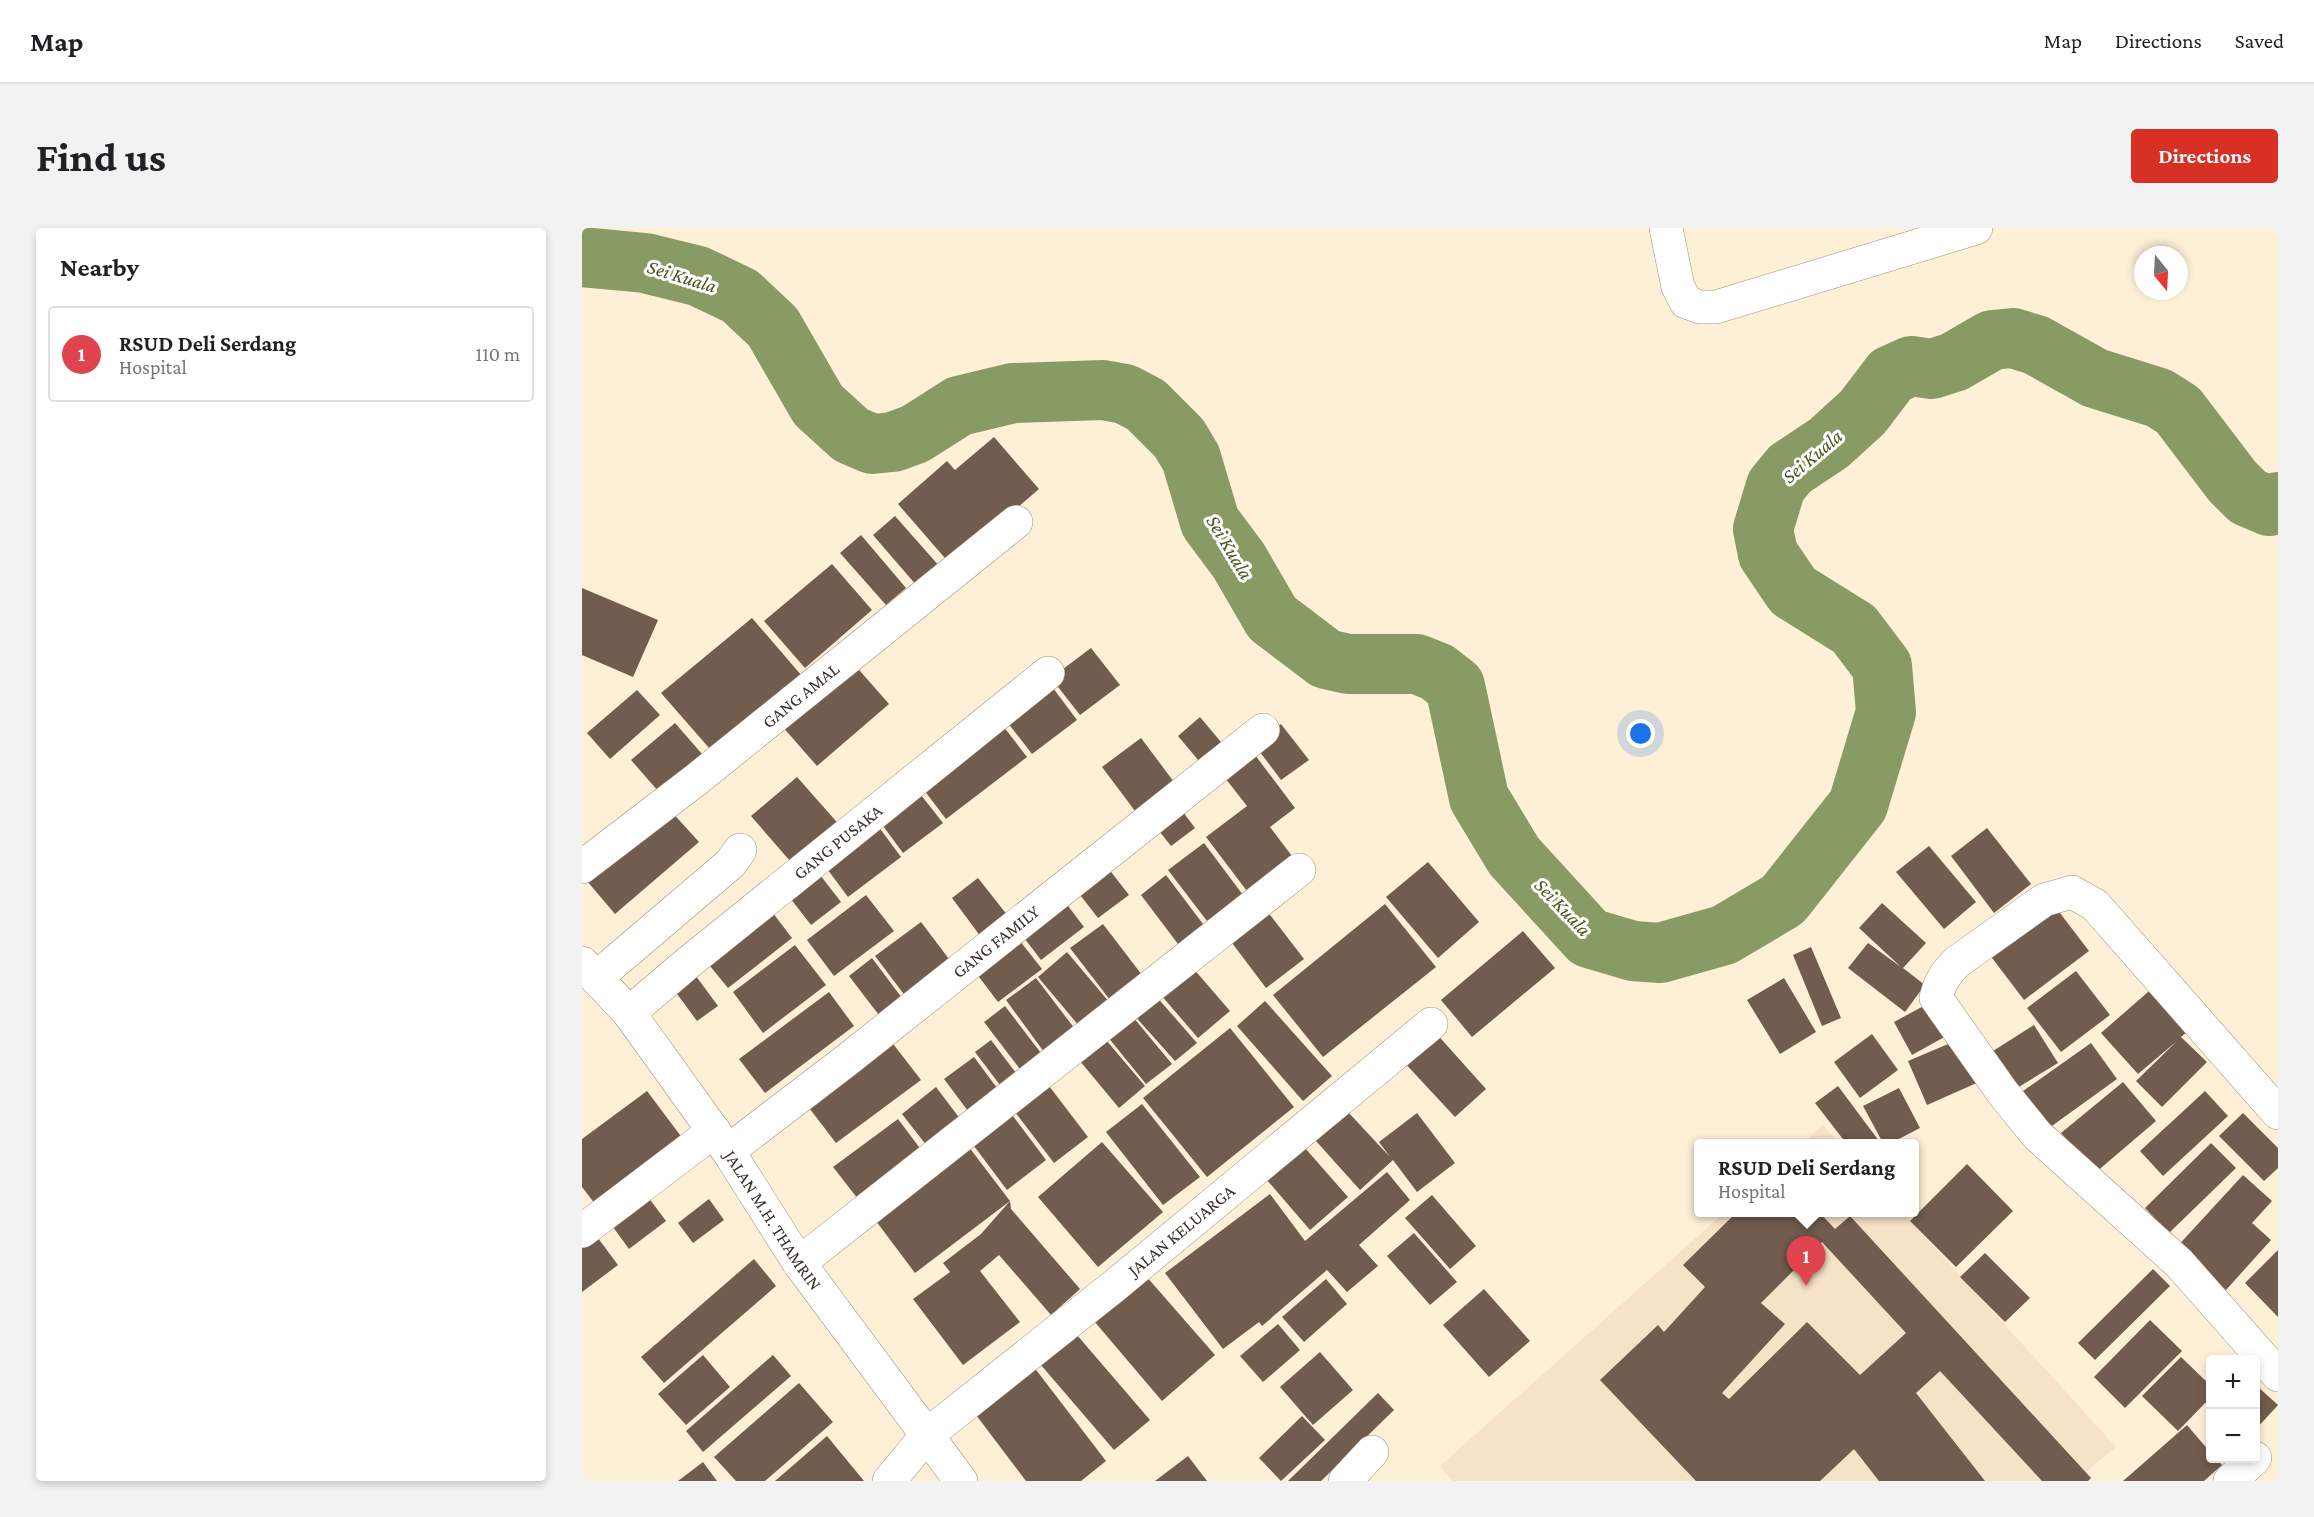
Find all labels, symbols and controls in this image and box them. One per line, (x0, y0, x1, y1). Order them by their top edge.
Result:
text: Map (30, 26, 83, 57)
text: Map (2044, 29, 2082, 53)
text: Directions (2115, 29, 2202, 53)
text: Saved (2235, 29, 2284, 53)
button: Directions (2131, 129, 2278, 183)
text: Find us (36, 133, 166, 180)
north arrow (2134, 246, 2188, 300)
text: Nearby (60, 253, 139, 282)
water label: Sei Kuala (645, 255, 719, 297)
text: RSUD Deli Serdang (119, 331, 296, 356)
text: 1 (78, 343, 85, 365)
text: 110 m (476, 343, 520, 365)
text: Hospital (119, 356, 187, 378)
water label: Sei Kuala (1778, 425, 1846, 487)
water label: Sei Kuala (1202, 511, 1258, 583)
street label: GANG AMAL (758, 659, 843, 732)
your location (1626, 719, 1655, 748)
street label: GANG PUSAKA (790, 800, 887, 884)
water label: Sei Kuala (1530, 874, 1596, 940)
street label: GANG FAMILY (949, 901, 1044, 982)
popup (1694, 1139, 1919, 1217)
street label: JALAN M.H. THAMRIN (719, 1145, 826, 1294)
text: RSUD Deli Serdang (1718, 1155, 1895, 1180)
street label: JALAN KELUARGA (1122, 1180, 1239, 1282)
text: Hospital (1718, 1180, 1786, 1202)
pin: 1 (1786, 1236, 1826, 1286)
map controls (2206, 1355, 2260, 1463)
button: + (2206, 1355, 2260, 1409)
button: − (2206, 1409, 2260, 1463)

